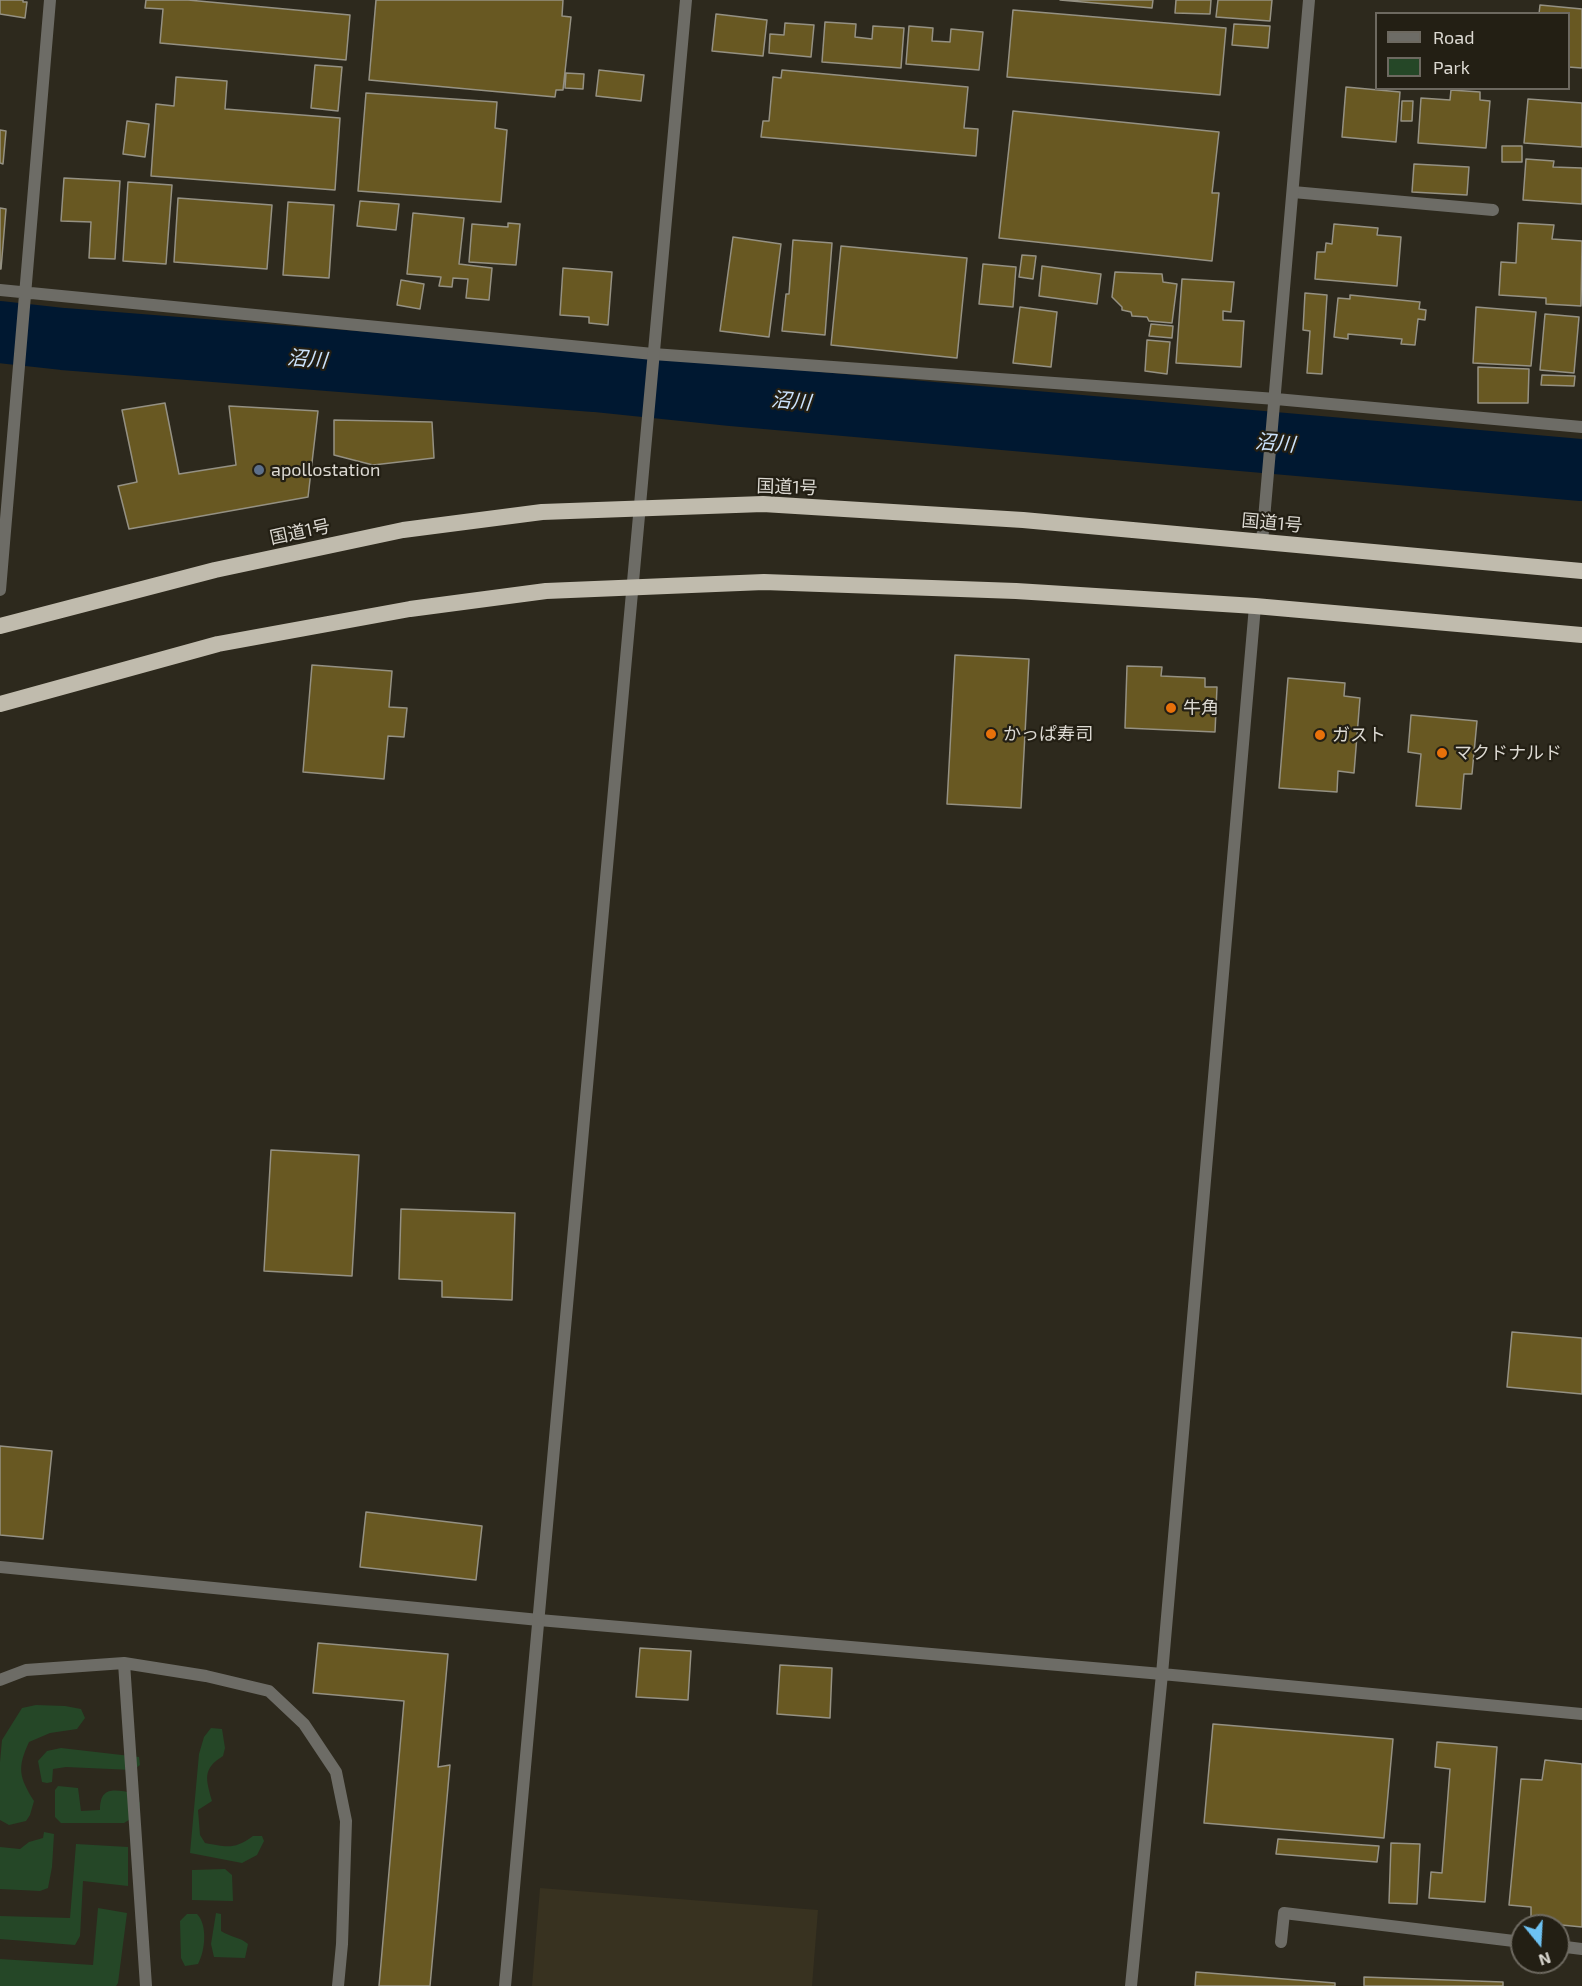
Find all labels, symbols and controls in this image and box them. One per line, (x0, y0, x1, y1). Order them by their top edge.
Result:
legend (1375, 12, 1570, 90)
text: Road (1433, 26, 1474, 48)
text: Park (1433, 56, 1470, 78)
water label: 沼川 (286, 345, 328, 373)
water label: 沼川 (770, 387, 812, 415)
water label: 沼川 (1254, 429, 1296, 457)
place label: apollostation (271, 459, 380, 481)
marker: apollostation (252, 463, 266, 477)
street label: 国道1号 (756, 475, 818, 499)
street label: 国道1号 (1241, 510, 1303, 536)
street label: 国道1号 (268, 515, 332, 549)
place label: 牛角 (1183, 697, 1219, 719)
marker: 牛角 (1164, 701, 1178, 715)
place label: かっぱ寿司 (1003, 723, 1093, 745)
place label: ガスト (1332, 724, 1386, 746)
marker: かっぱ寿司 (984, 727, 998, 741)
marker: ガスト (1313, 728, 1327, 742)
place label: マクドナルド (1454, 742, 1562, 764)
marker: マクドナルド (1435, 746, 1449, 760)
north arrow (1510, 1914, 1570, 1974)
text: N (1537, 1949, 1554, 1971)

